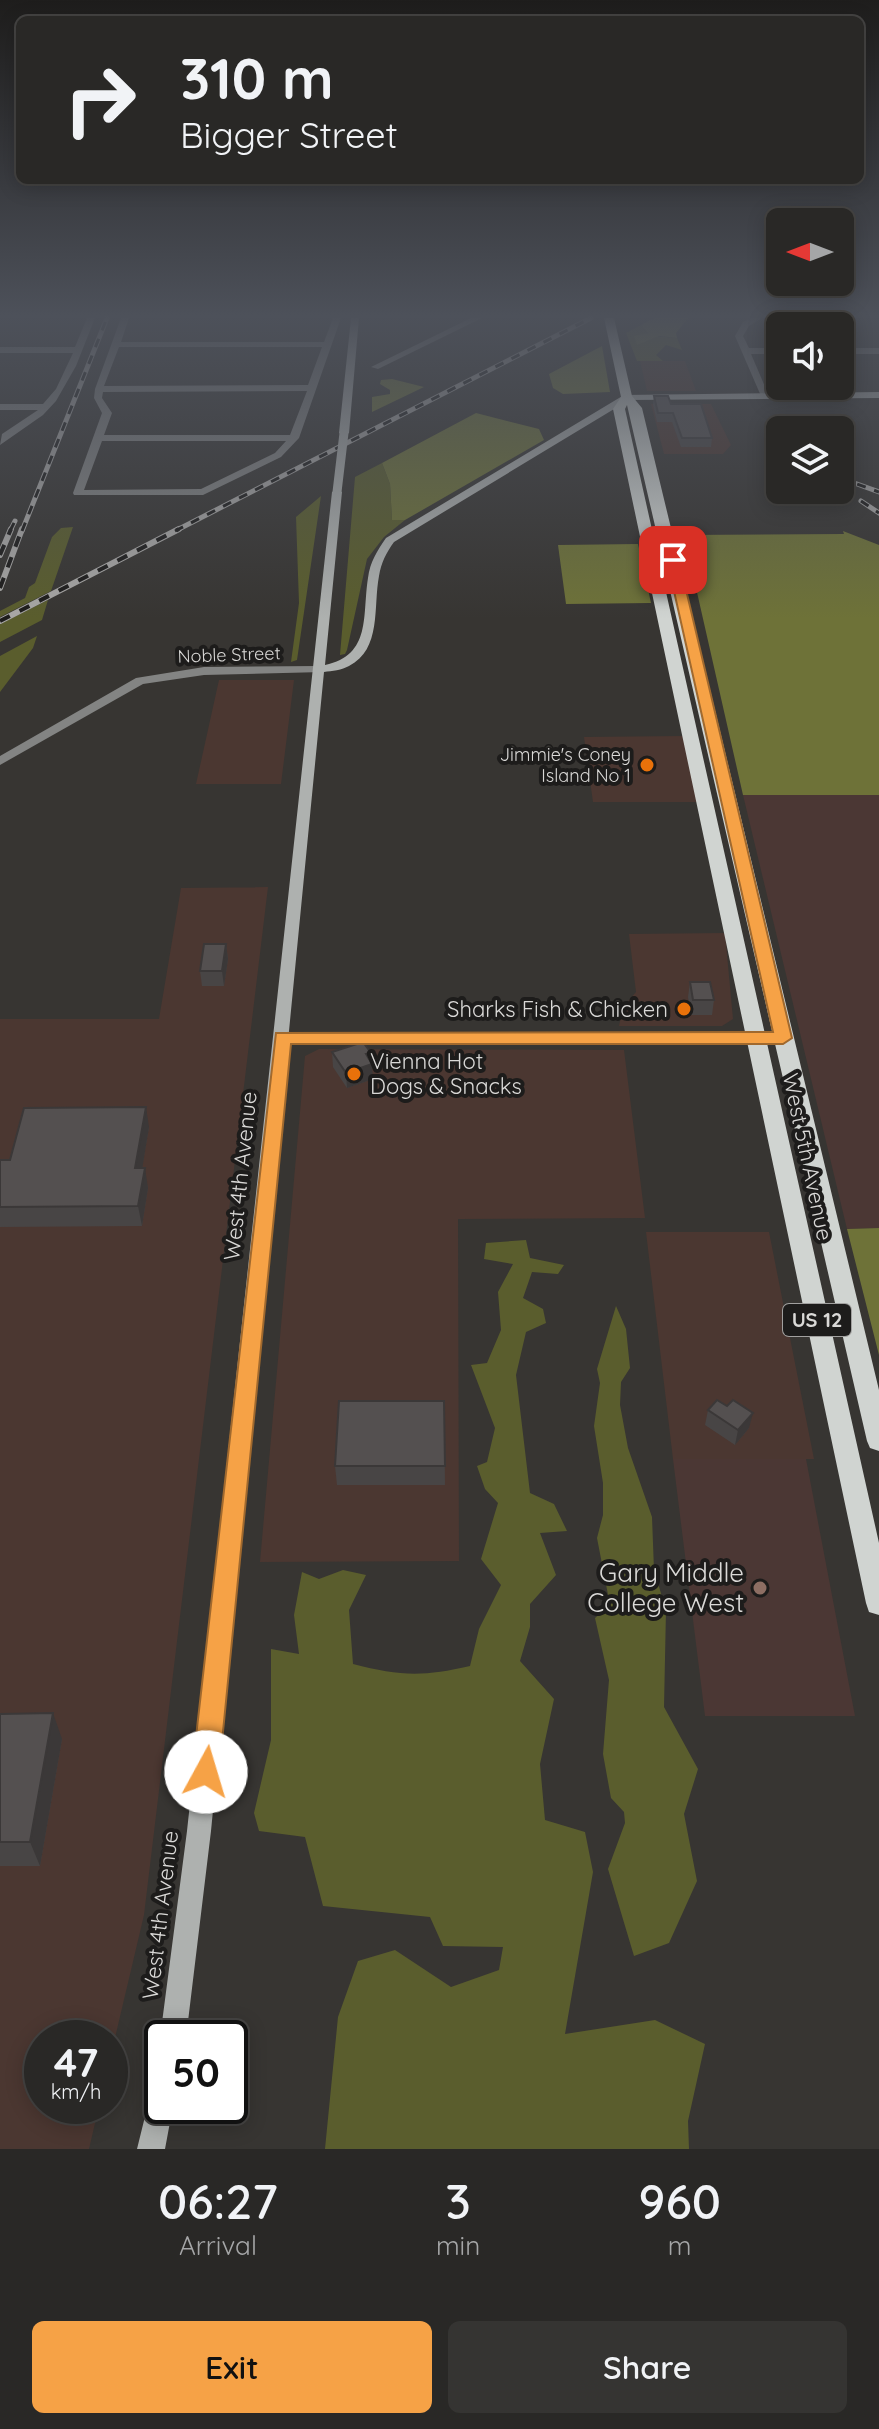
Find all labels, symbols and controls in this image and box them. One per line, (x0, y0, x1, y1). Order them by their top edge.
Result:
text: 310 m (180, 43, 334, 113)
icon: right (48, 48, 152, 152)
text: Bigger Street (180, 112, 398, 157)
north arrow (766, 208, 854, 296)
map controls (766, 208, 854, 504)
button: sound (766, 312, 854, 400)
button: layers (766, 416, 854, 504)
pin (639, 526, 707, 594)
icon: arrive (651, 538, 695, 582)
street label: Noble Street (177, 641, 281, 668)
place label: Jimmie's Coney Island No 1 (500, 743, 631, 787)
marker: Jimmie's Coney Island No 1 (638, 756, 656, 774)
place label: Sharks Fish & Chicken (447, 995, 668, 1023)
marker: Sharks Fish & Chicken (675, 1000, 693, 1018)
place label: Vienna Hot Dogs & Snacks (370, 1047, 522, 1100)
marker: Vienna Hot Dogs & Snacks (345, 1065, 363, 1083)
street label: West 5th Avenue (777, 1071, 839, 1243)
street label: West 4th Avenue (217, 1090, 263, 1262)
road number: US 12 (783, 1304, 851, 1336)
place label: Gary Middle College West (587, 1556, 744, 1619)
marker: Gary Middle College West (751, 1579, 769, 1597)
position arrow (164, 1730, 248, 1814)
street label: West 4th Avenue (136, 1829, 184, 2001)
speed limit sign: 50 (144, 2020, 248, 2124)
text: 47 (54, 2037, 98, 2087)
text: km/h (51, 2079, 101, 2104)
text: 06:27 (158, 2171, 278, 2231)
text: 3 (445, 2171, 471, 2231)
text: 960 (638, 2171, 721, 2231)
text: Arrival (179, 2229, 257, 2262)
text: min (436, 2229, 480, 2262)
text: m (668, 2229, 691, 2262)
button: Exit (32, 2321, 432, 2413)
button: Share (448, 2321, 847, 2413)

